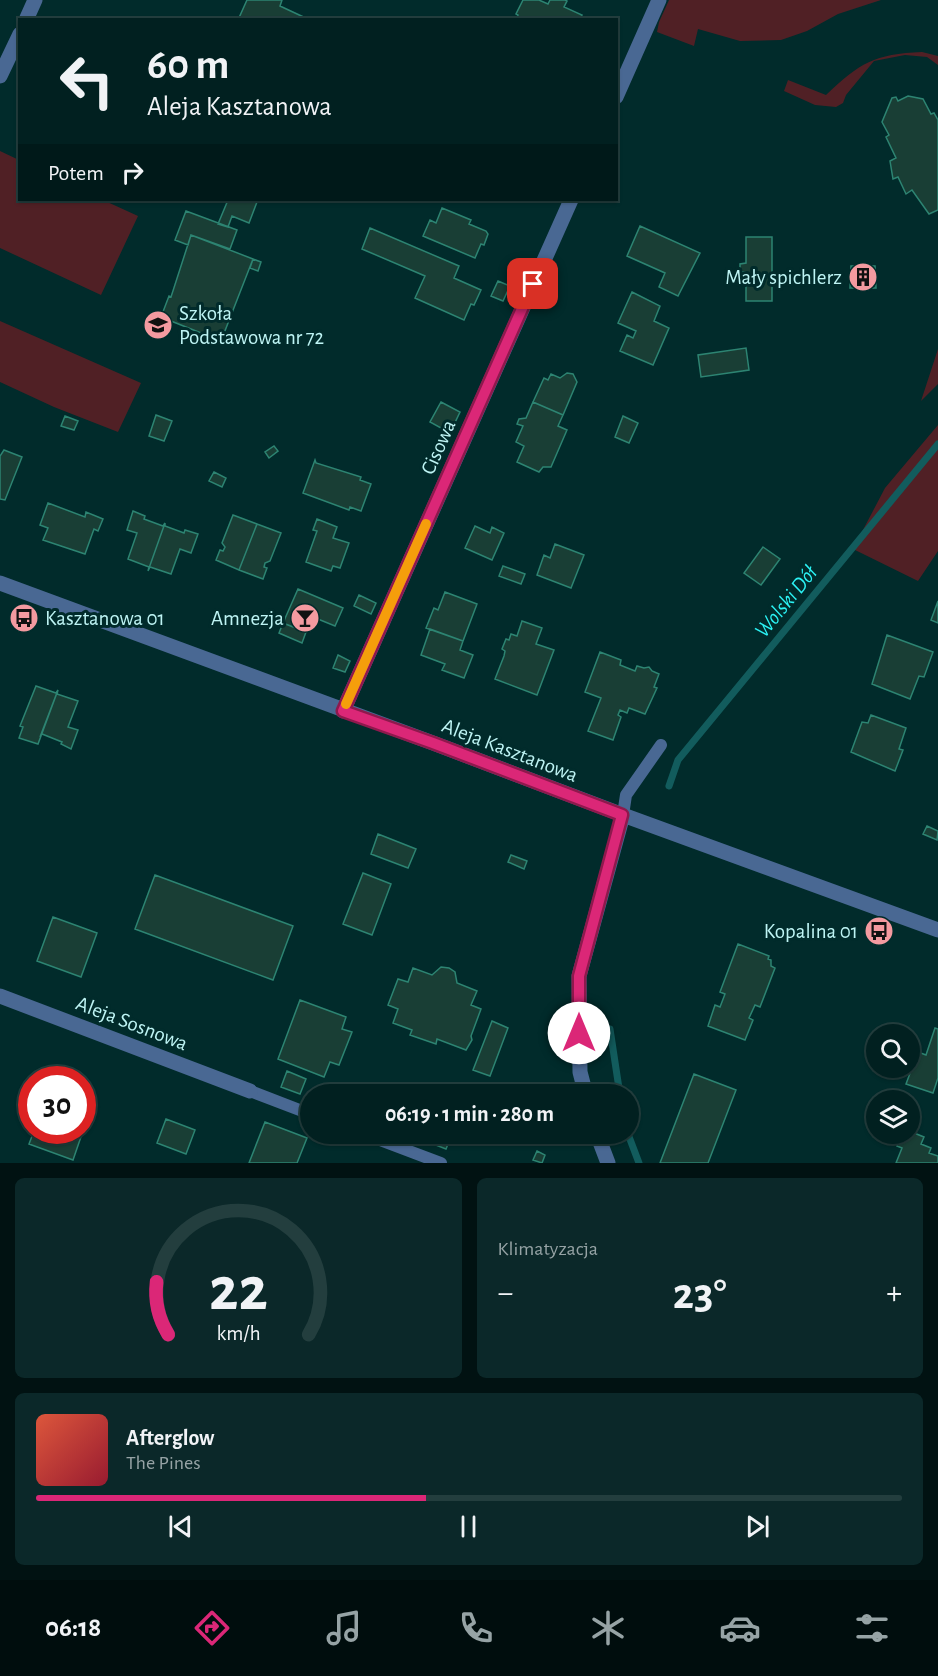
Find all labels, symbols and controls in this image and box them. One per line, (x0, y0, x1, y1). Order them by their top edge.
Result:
icon: left (48, 42, 126, 120)
text: 60 m (147, 44, 229, 86)
text: Aleja Kasztanowa (147, 93, 332, 120)
icon: right (116, 156, 149, 189)
text: Potem (48, 162, 104, 184)
pin (507, 258, 558, 309)
building icon: Mały spichlerz (847, 261, 879, 293)
icon: arrive (516, 267, 549, 300)
place label: Mały spichlerz (725, 267, 842, 288)
place label: Szkoła Podstawowa nr 72 (179, 303, 324, 348)
school or university icon: Szkoła Podstawowa nr 72 (142, 309, 174, 341)
street label: Cisowa (417, 416, 460, 478)
water label: Wolski Dół (750, 561, 822, 642)
bus stop icon: Kasztanowa 01 (8, 602, 40, 634)
bar icon: Amnezja (289, 602, 321, 634)
place label: Kasztanowa 01 (45, 608, 165, 629)
place label: Amnezja (211, 608, 284, 629)
street label: Aleja Kasztanowa (439, 715, 581, 786)
bus stop icon: Kopalina 01 (863, 915, 895, 947)
place label: Kopalina 01 (764, 921, 858, 942)
street label: Aleja Sosnowa (73, 993, 191, 1054)
position arrow (547, 1001, 611, 1065)
map controls (866, 1024, 920, 1144)
button: search (866, 1024, 920, 1078)
speed limit sign: 30 (18, 1066, 96, 1144)
button: layers (866, 1090, 920, 1144)
text: 06:19 · 1 min · 280 m (385, 1103, 554, 1125)
text: Klimatyzacja (498, 1239, 598, 1259)
text: 22 (209, 1259, 268, 1321)
text: 23° (673, 1272, 727, 1317)
text: − (498, 1277, 513, 1310)
text: + (886, 1277, 902, 1310)
text: km/h (216, 1323, 260, 1344)
text: Afterglow (126, 1427, 214, 1449)
text: The Pines (126, 1453, 201, 1473)
icon: previous (164, 1510, 197, 1543)
icon: pause (452, 1510, 485, 1543)
icon: next (741, 1510, 774, 1543)
icon: directions (191, 1607, 233, 1649)
icon: music (323, 1607, 365, 1649)
icon: phone (455, 1607, 497, 1649)
icon: climate (587, 1607, 629, 1649)
icon: car (719, 1607, 761, 1649)
icon: filters (851, 1607, 893, 1649)
text: 06:18 (45, 1614, 101, 1641)

